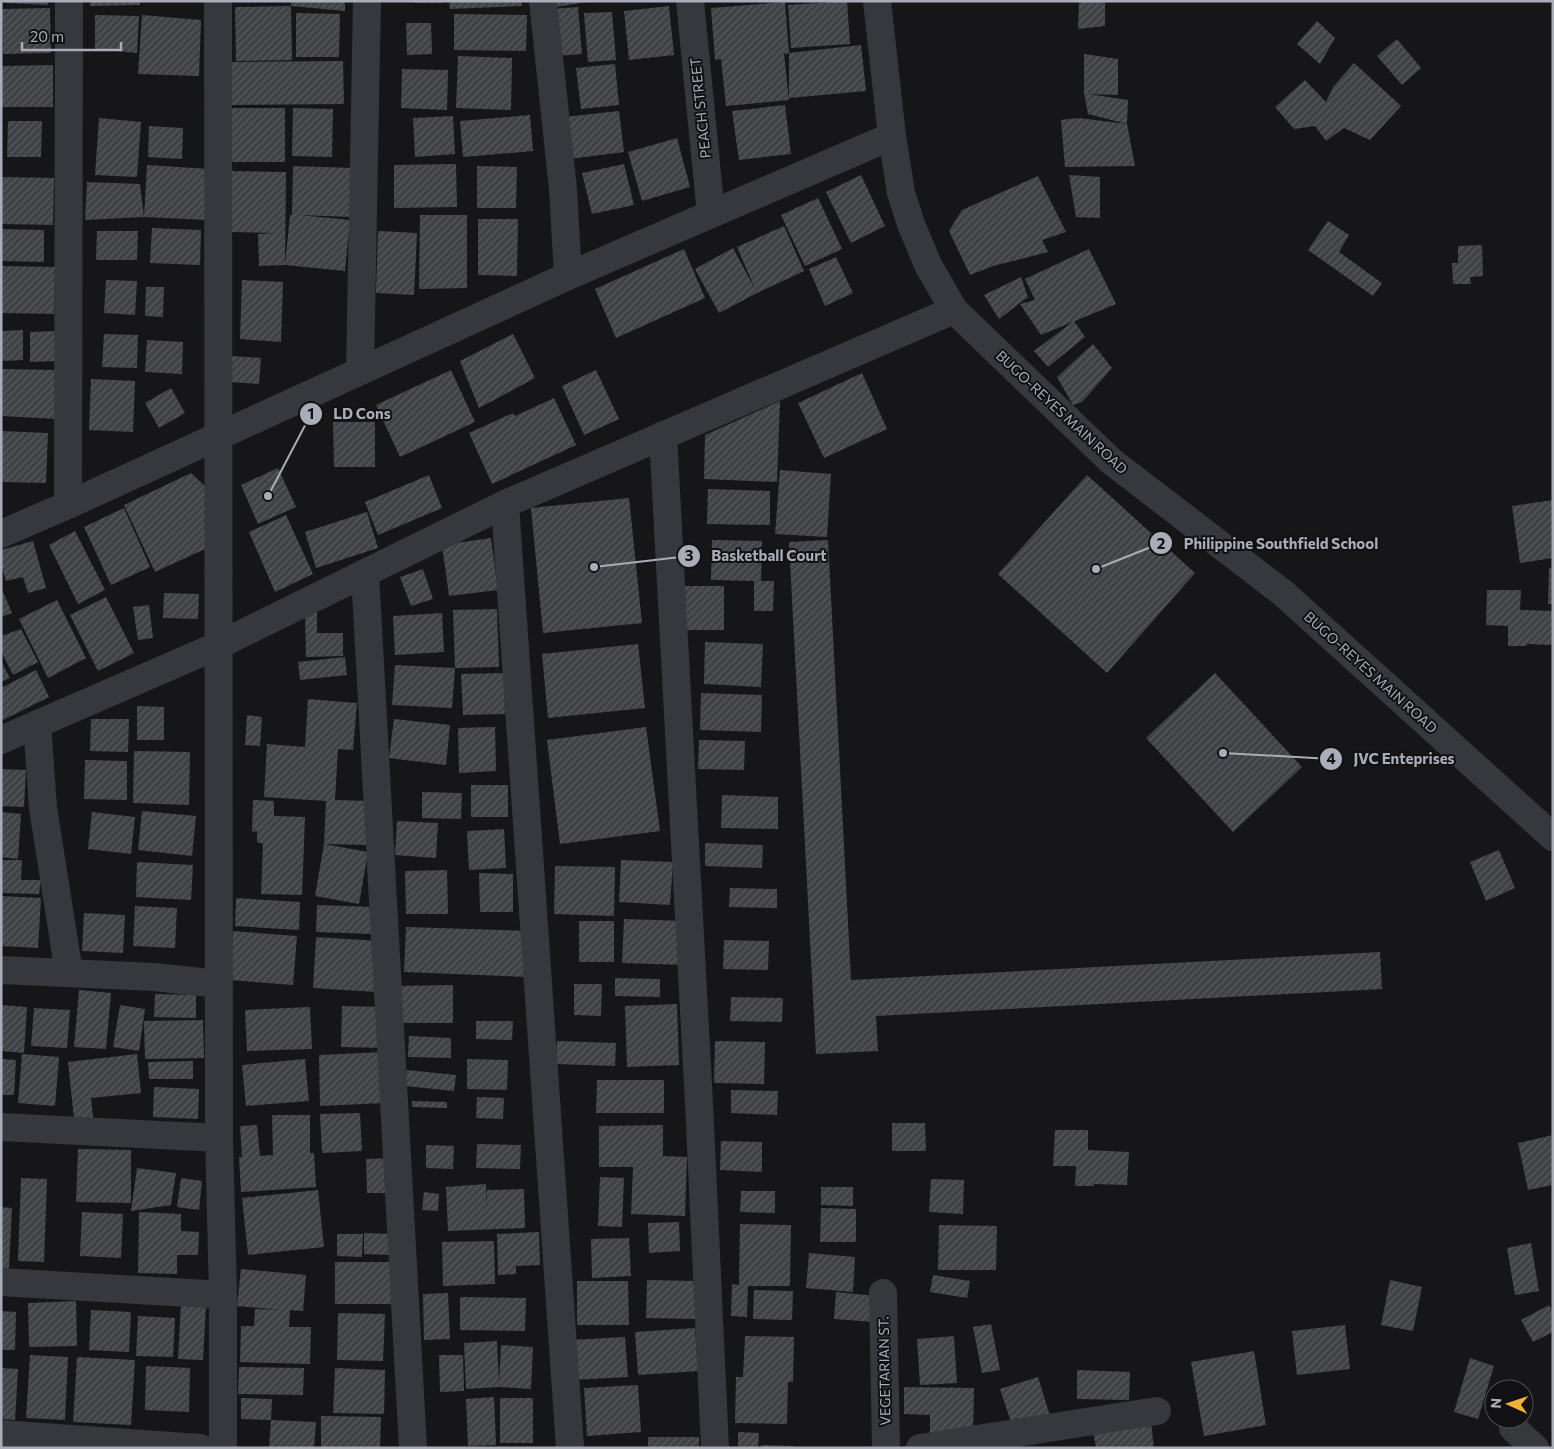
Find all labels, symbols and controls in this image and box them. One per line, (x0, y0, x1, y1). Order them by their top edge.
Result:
scale bar (22, 20, 121, 52)
text: 20 m (30, 27, 64, 45)
street label: PEACH STREET (686, 57, 714, 159)
street label: BUGO-REYES MAIN ROAD (993, 347, 1131, 477)
callout: LD Cons (298, 399, 401, 429)
text: 1 (308, 404, 314, 422)
text: LD Cons (333, 404, 391, 422)
callout: Philippine Southfield School (1149, 528, 1388, 558)
text: 2 (1157, 534, 1165, 552)
text: Philippine Southfield School (1184, 534, 1378, 552)
callout: Basketball Court (676, 541, 837, 571)
text: 3 (685, 546, 694, 564)
text: Basketball Court (711, 546, 827, 564)
street label: BUGO-REYES MAIN ROAD (1301, 608, 1441, 736)
callout: JVC Enteprises (1318, 744, 1465, 774)
text: 4 (1326, 749, 1336, 767)
text: JVC Enteprises (1353, 749, 1455, 767)
street label: VEGETARIAN ST. (875, 1316, 893, 1426)
north arrow (1484, 1379, 1534, 1429)
text: N (1487, 1398, 1504, 1409)

